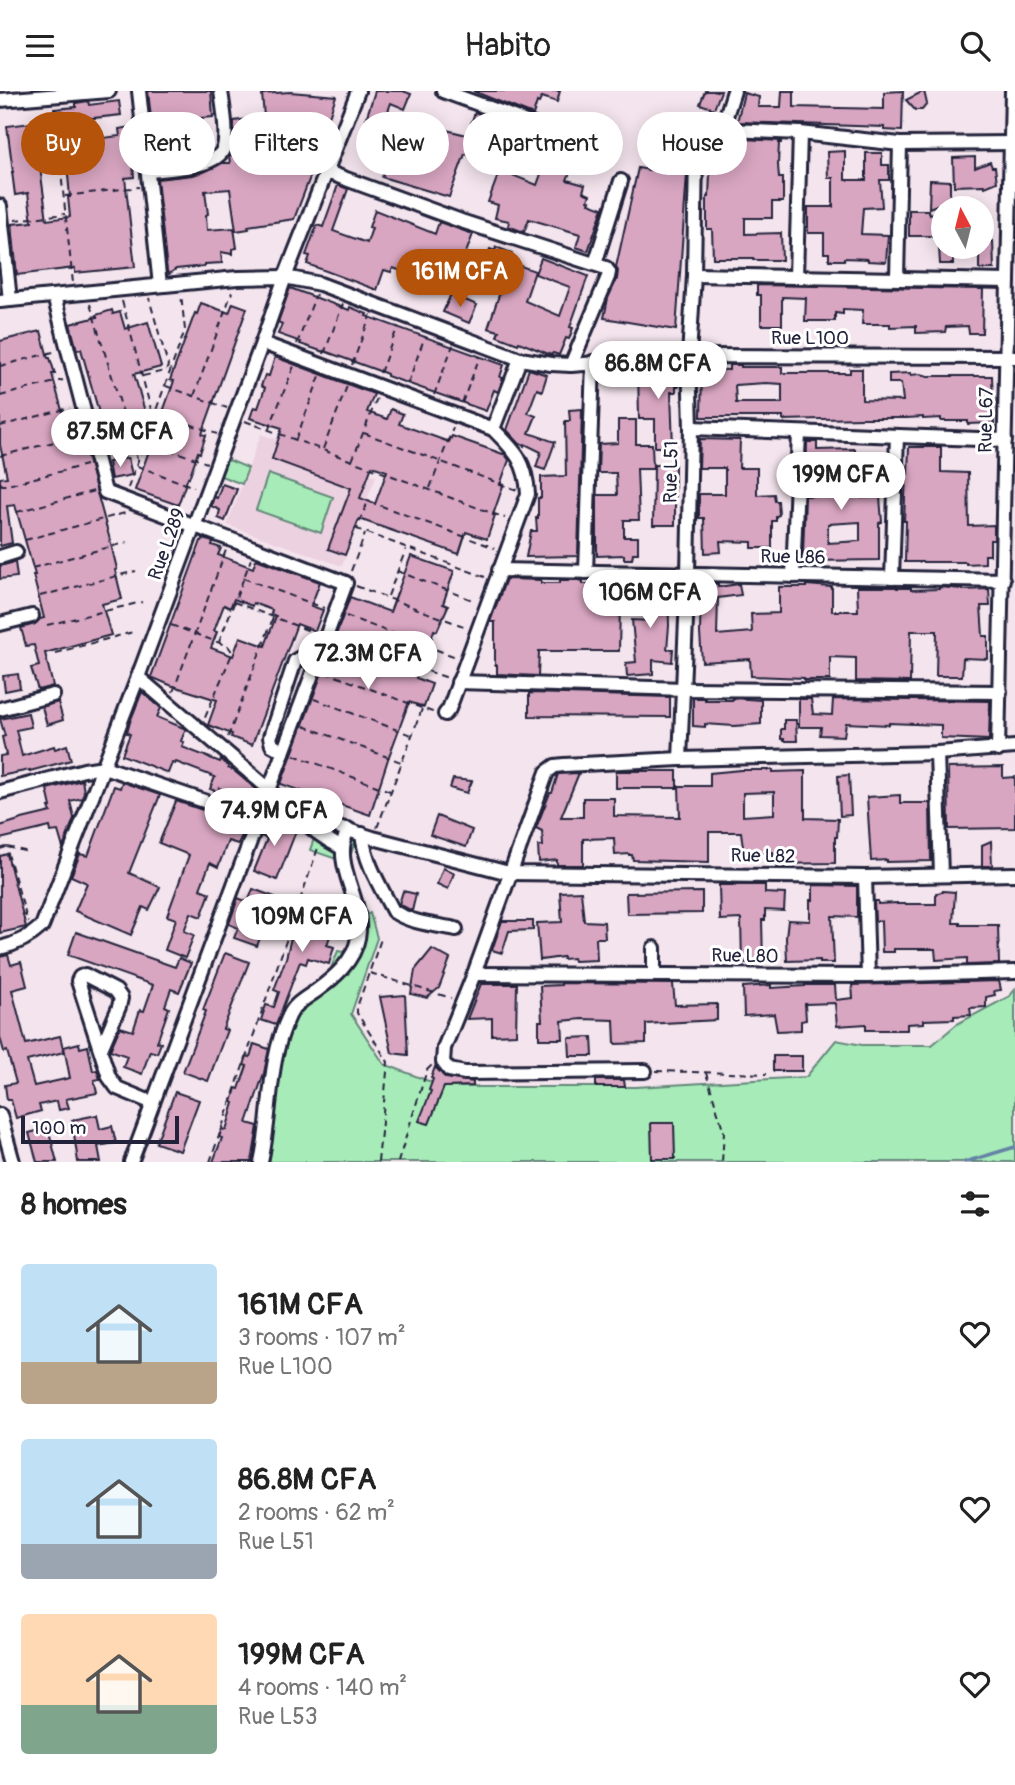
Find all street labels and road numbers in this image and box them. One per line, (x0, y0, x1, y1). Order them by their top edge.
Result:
street label: Rue L100 (771, 326, 849, 350)
street label: Rue L67 (973, 387, 999, 453)
street label: Rue L51 (658, 441, 684, 503)
street label: Rue L289 (143, 505, 191, 583)
street label: Rue L86 (760, 544, 826, 570)
street label: Rue L82 (730, 843, 796, 869)
street label: Rue L80 (711, 943, 779, 969)

